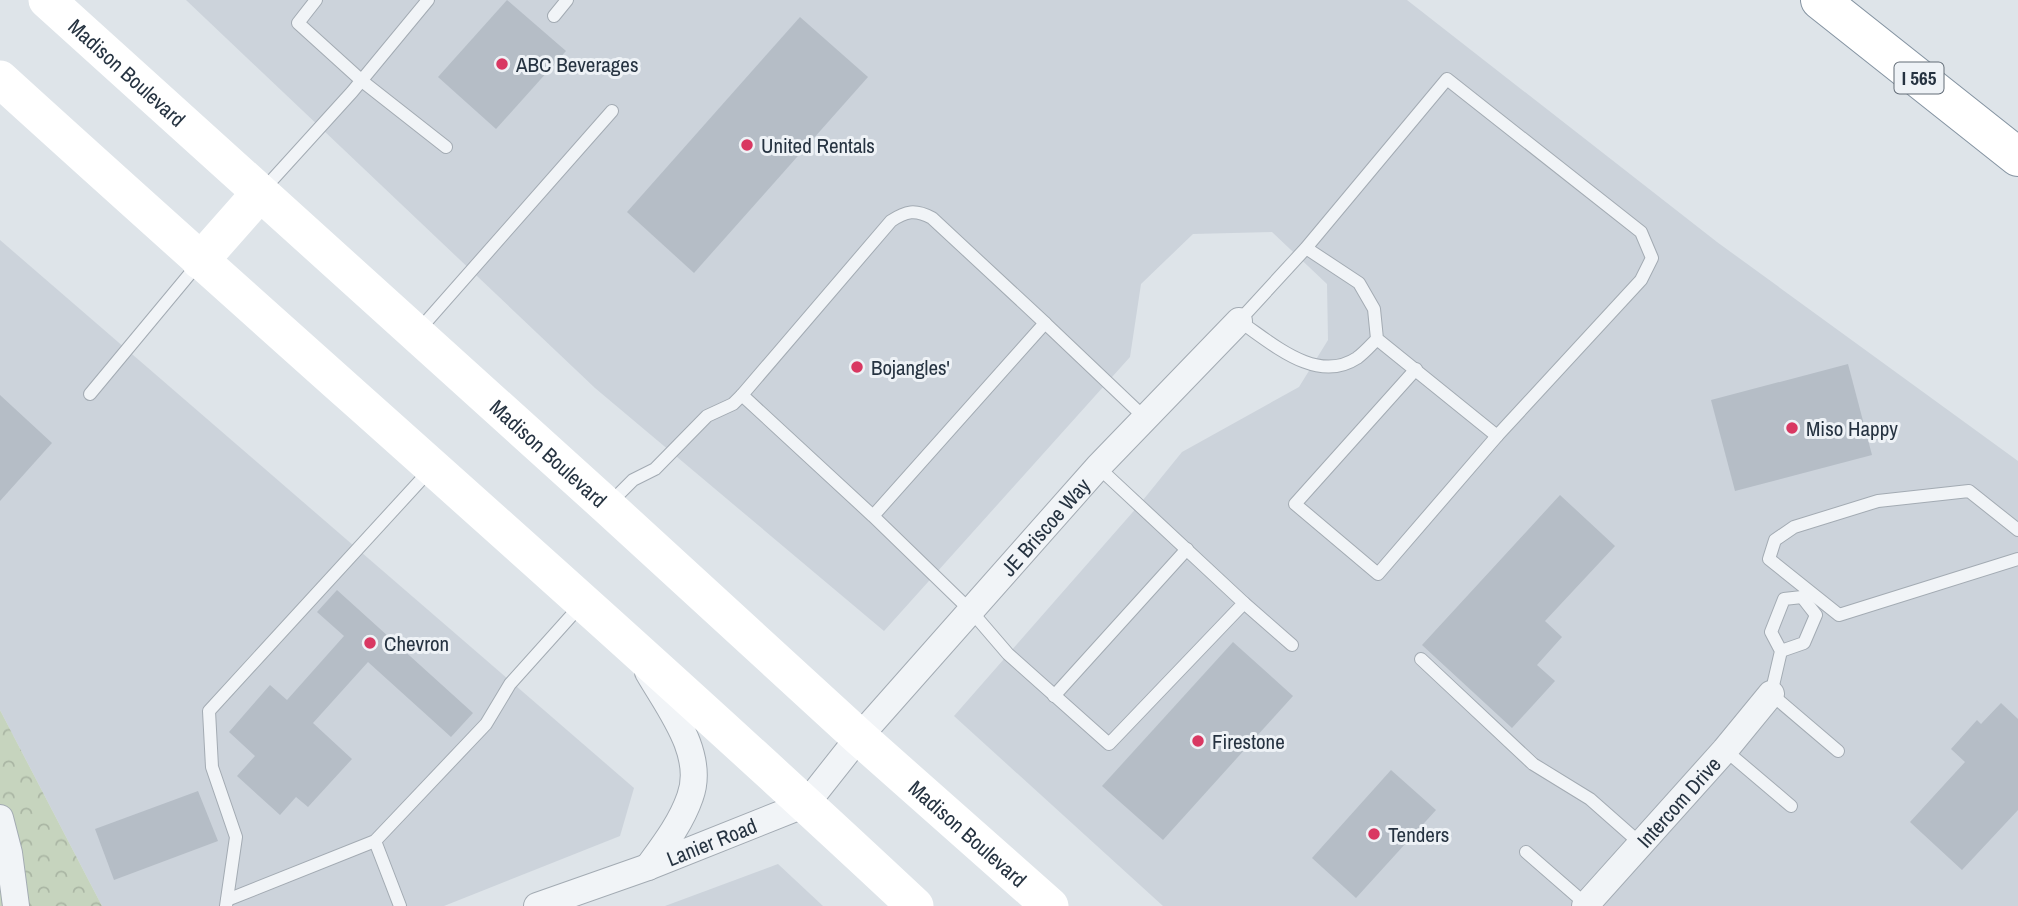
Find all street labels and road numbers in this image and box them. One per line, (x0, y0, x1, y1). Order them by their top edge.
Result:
street label: Madison Boulevard (62, 12, 192, 133)
road number: I 565 (1895, 62, 1944, 94)
street label: Madison Boulevard (484, 393, 613, 514)
street label: JE Briscoe Way (994, 471, 1097, 582)
street label: Intercom Drive (1630, 750, 1727, 854)
street label: Madison Boulevard (903, 773, 1033, 893)
street label: Lanier Road (662, 811, 761, 873)

